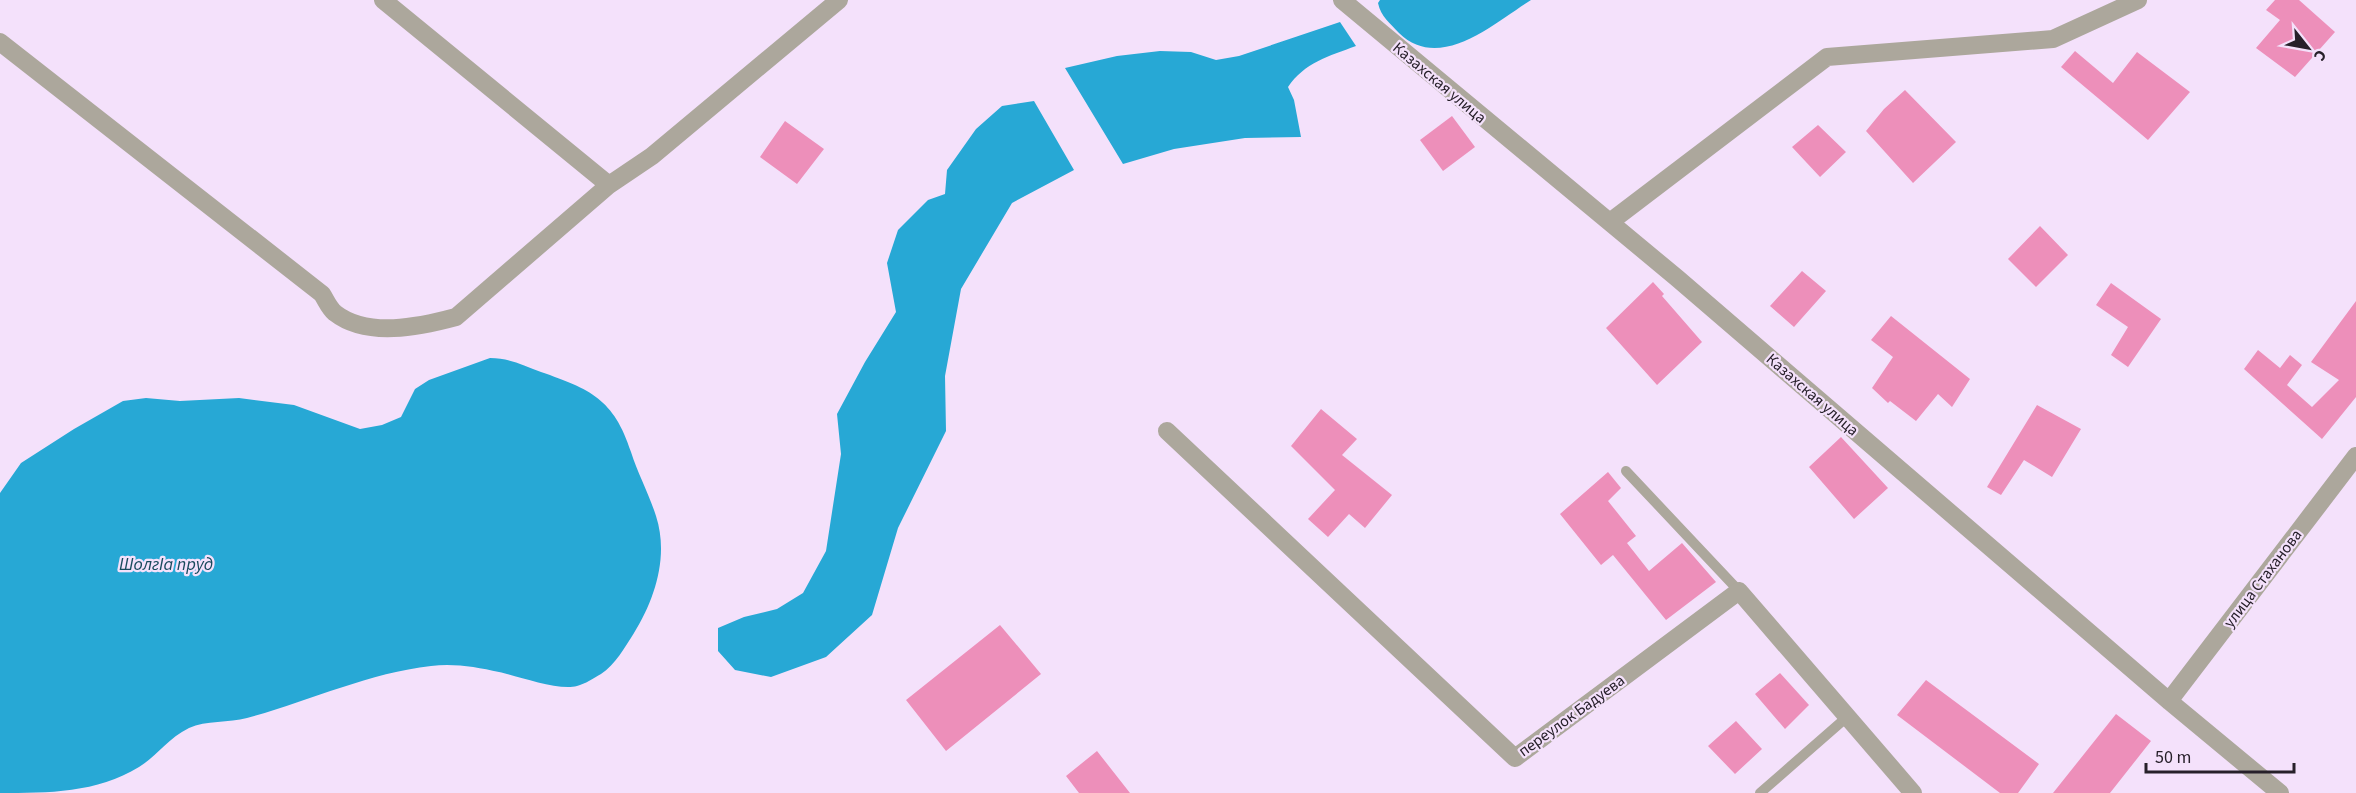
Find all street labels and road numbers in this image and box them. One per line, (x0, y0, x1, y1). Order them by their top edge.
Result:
street label: Казахская улица (1388, 37, 1491, 128)
street label: Казахская улица (1761, 348, 1863, 441)
street label: улица Стаханова (2219, 525, 2307, 632)
street label: переулок Бадуева (1514, 670, 1629, 762)

